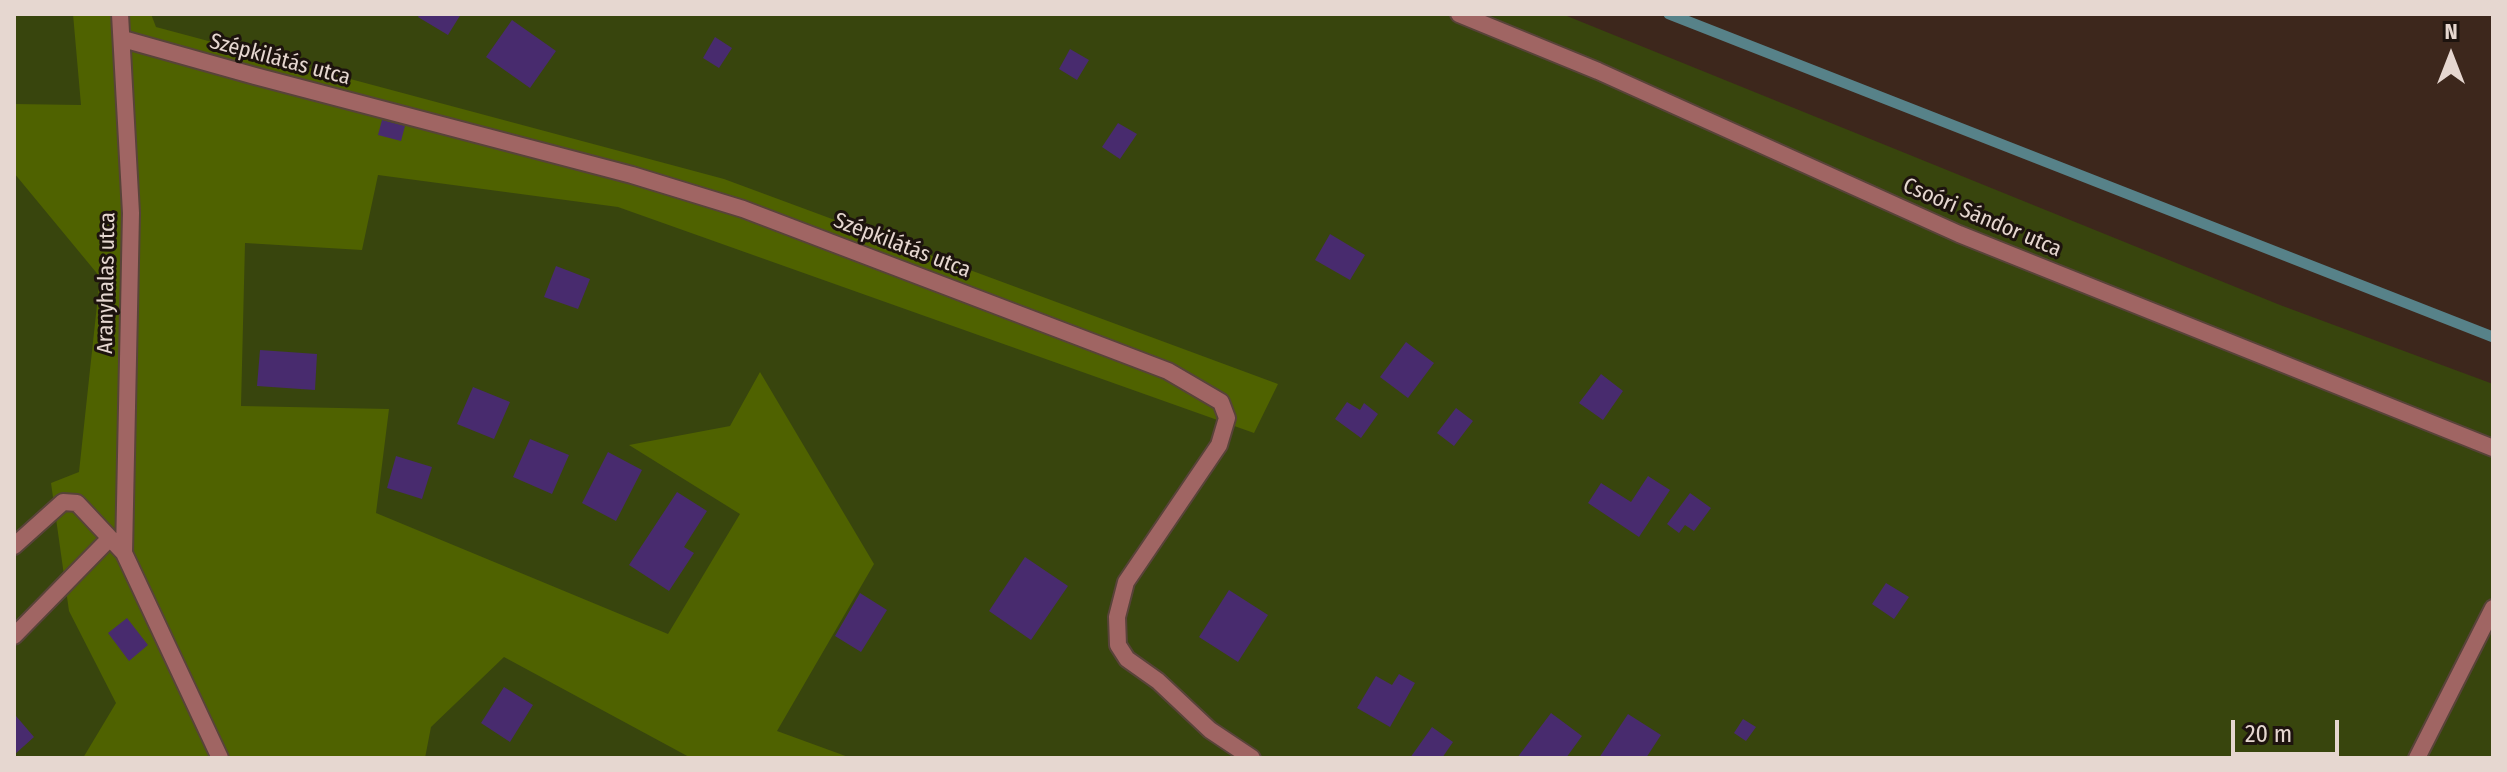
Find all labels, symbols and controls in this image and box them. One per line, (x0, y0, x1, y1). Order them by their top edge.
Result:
north arrow (2411, 16, 2491, 96)
text: N (2444, 18, 2458, 45)
street label: Szépkilátás utca (207, 29, 353, 91)
street label: Csoóri Sándor utca (1899, 173, 2065, 263)
street label: Szépkilátás utca (830, 208, 974, 284)
street label: Aranyhalas utca (93, 212, 121, 354)
scale bar (2235, 704, 2343, 754)
text: 20 m (2245, 720, 2292, 748)

